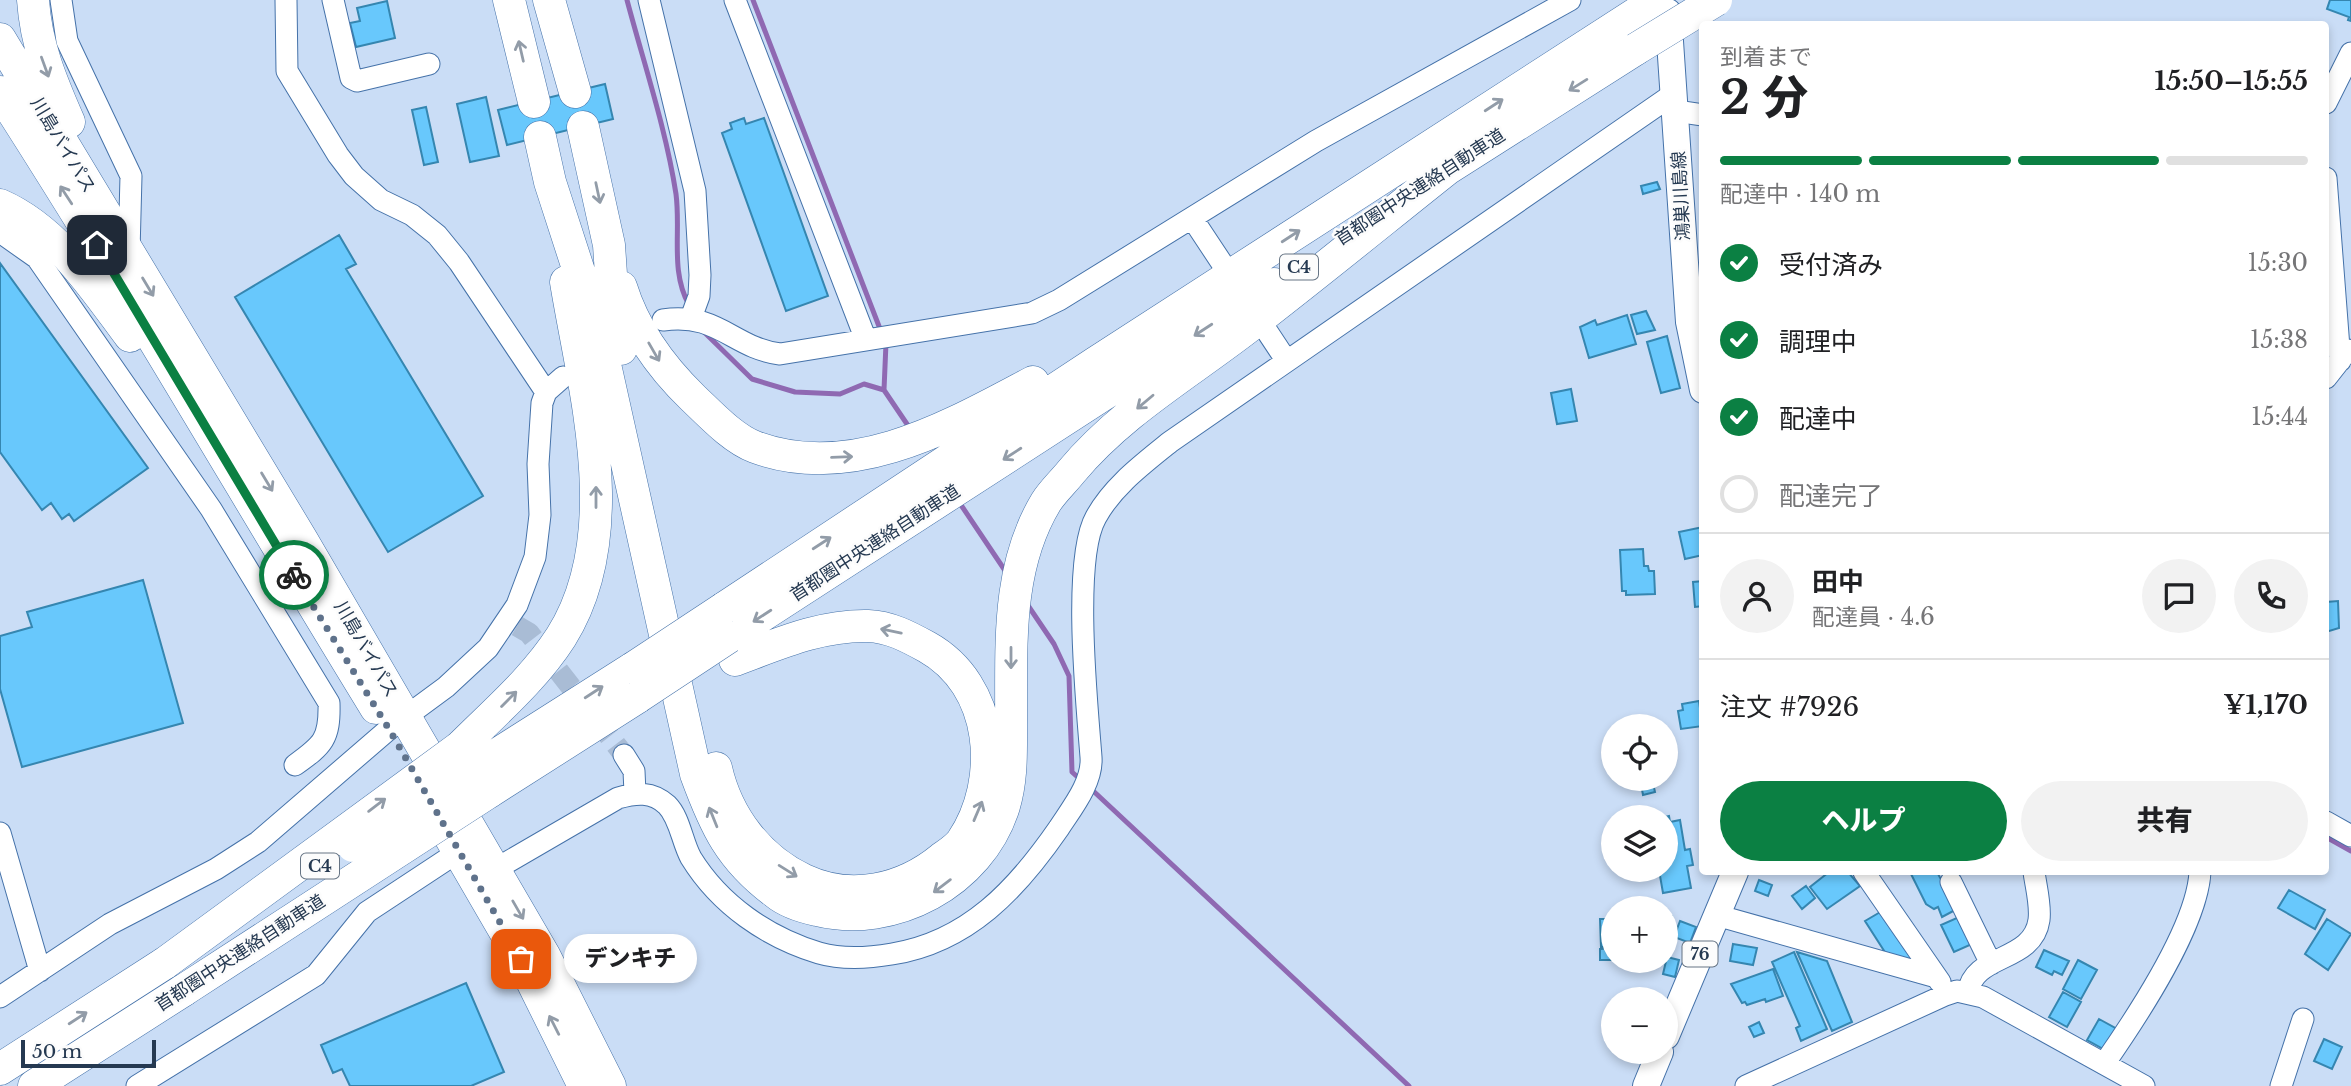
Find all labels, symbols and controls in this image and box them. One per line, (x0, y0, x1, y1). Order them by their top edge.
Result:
one-way arrow (514, 40, 527, 63)
text: 到着まで (1720, 43, 1812, 71)
one-way arrow (40, 55, 53, 77)
text: 15:50–15:55 (2155, 65, 2308, 97)
text: 2 分 (1720, 69, 1808, 126)
one-way arrow (1569, 79, 1589, 93)
street label: 川島バイパス (26, 93, 100, 197)
one-way arrow (1484, 98, 1503, 112)
street label: 首都圏中央連絡自動車道 (1331, 124, 1509, 250)
street label: 鴻巣川島線 (1668, 150, 1694, 242)
text: 配達中 · 140 m (1720, 180, 1880, 208)
one-way arrow (591, 181, 605, 204)
one-way arrow (59, 186, 73, 206)
pin (67, 215, 127, 275)
icon: home (78, 226, 116, 264)
one-way arrow (1281, 229, 1300, 244)
icon: check (1720, 244, 1758, 282)
text: 受付済み (1779, 249, 1883, 281)
text: 15:30 (2248, 249, 2308, 277)
road number: C4 (1280, 255, 1318, 280)
one-way arrow (142, 277, 156, 297)
icon: check (1720, 321, 1758, 359)
one-way arrow (1194, 322, 1213, 337)
text: 調理中 (1779, 326, 1857, 358)
text: 15:38 (2250, 326, 2308, 354)
one-way arrow (647, 342, 661, 362)
one-way arrow (1136, 394, 1154, 410)
icon: check (1720, 398, 1758, 436)
text: 配達中 (1779, 403, 1857, 435)
text: 15:44 (2251, 403, 2308, 431)
one-way arrow (1003, 447, 1023, 461)
one-way arrow (830, 450, 853, 463)
one-way arrow (260, 471, 274, 491)
street label: 首都圏中央連絡自動車道 (786, 480, 964, 606)
text: 配達完了 (1779, 480, 1883, 512)
one-way arrow (589, 485, 603, 508)
one-way arrow (811, 536, 831, 550)
courier (259, 540, 329, 610)
icon: bike (275, 556, 313, 594)
button: person (1720, 559, 1794, 633)
button: chat (2142, 559, 2216, 633)
button: phone (2234, 559, 2308, 633)
text: 田中 (1812, 566, 1864, 598)
street label: 川島バイパス (330, 597, 402, 701)
text: 配達員 · 4.6 (1812, 603, 1935, 631)
one-way arrow (753, 609, 772, 623)
one-way arrow (880, 623, 903, 637)
one-way arrow (1004, 646, 1018, 669)
one-way arrow (584, 685, 603, 700)
text: ¥1,170 (2223, 689, 2308, 721)
one-way arrow (500, 691, 517, 708)
text: 注文 #7926 (1720, 691, 1859, 723)
map controls (1601, 714, 1678, 1064)
button: locate (1601, 714, 1678, 791)
button: ヘルプ (1720, 781, 2007, 861)
button: 共有 (2021, 781, 2308, 861)
one-way arrow (367, 798, 386, 813)
one-way arrow (972, 800, 985, 822)
button: layers (1601, 805, 1678, 882)
one-way arrow (705, 807, 718, 829)
road number: C4 (301, 853, 339, 878)
one-way arrow (778, 865, 798, 879)
one-way arrow (932, 878, 951, 893)
street label: 首都圏中央連絡自動車道 (151, 890, 329, 1016)
button: + (1601, 896, 1678, 973)
one-way arrow (511, 900, 525, 920)
pin (491, 929, 551, 989)
callout: デンキチ (563, 934, 696, 984)
icon: bag (502, 940, 540, 978)
road number: 76 (1682, 942, 1718, 966)
text: デンキチ (585, 944, 677, 972)
button: − (1601, 987, 1678, 1064)
one-way arrow (68, 1011, 87, 1026)
one-way arrow (546, 1015, 560, 1036)
scale bar (21, 1037, 156, 1069)
text: 50 m (32, 1040, 82, 1063)

